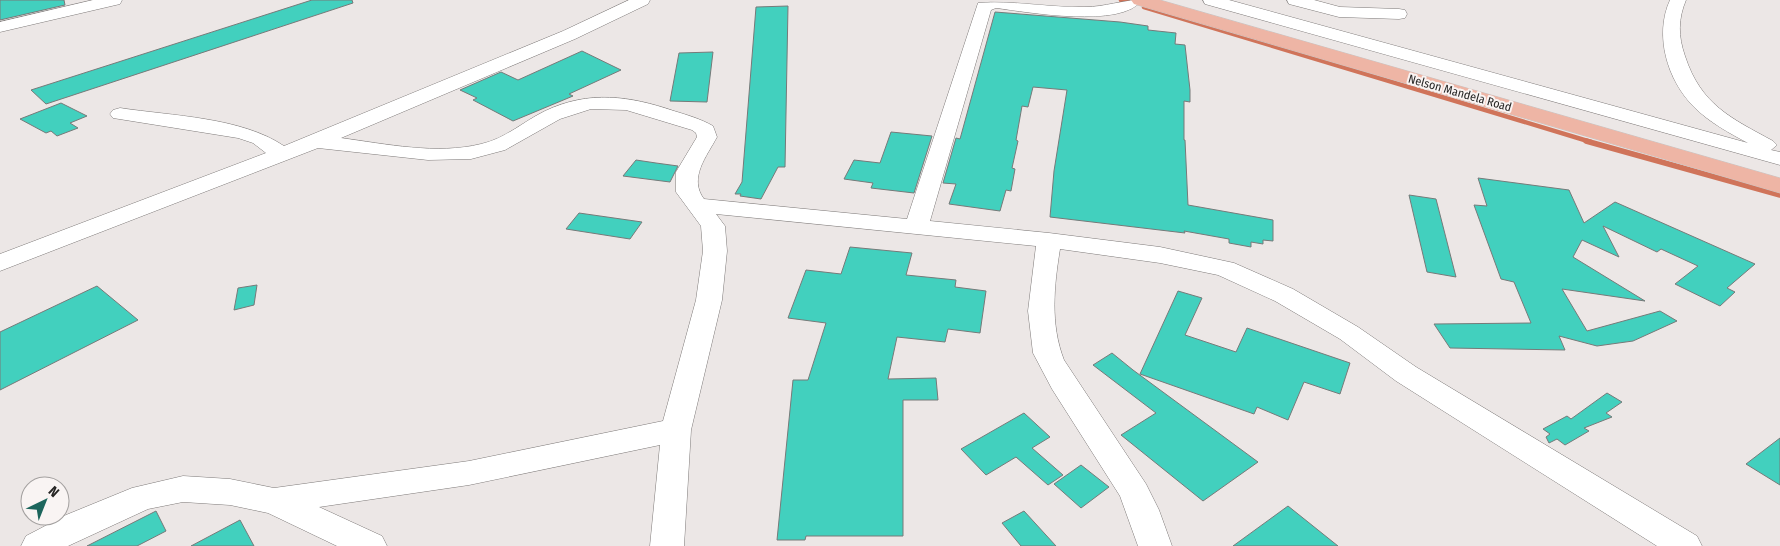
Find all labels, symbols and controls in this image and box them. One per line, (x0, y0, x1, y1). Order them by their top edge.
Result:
street label: Nelson Mandela Road (1407, 72, 1513, 114)
north arrow (20, 476, 70, 526)
text: N (45, 483, 62, 501)

